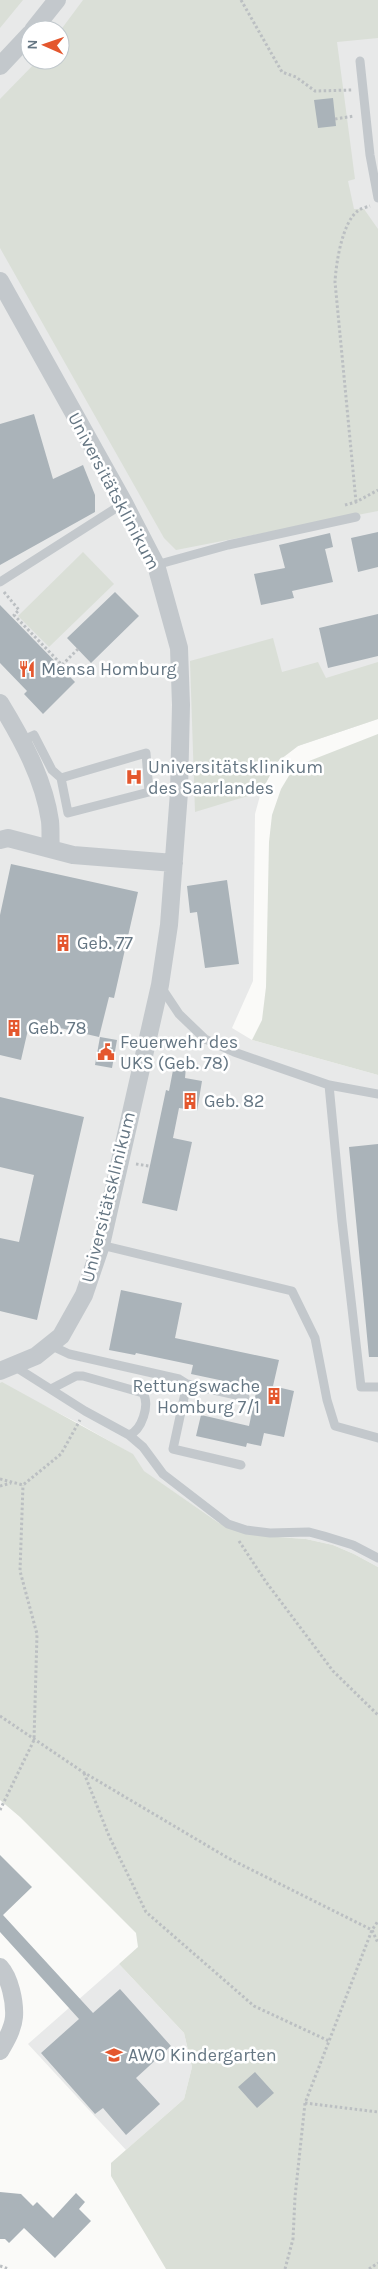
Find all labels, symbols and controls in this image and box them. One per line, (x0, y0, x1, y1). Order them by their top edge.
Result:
north arrow (20, 20, 70, 70)
text: N (24, 39, 41, 50)
street label: Universitätsklinikum (63, 409, 165, 573)
place label: Mensa Homburg (41, 658, 177, 680)
restaurant icon: Mensa Homburg (17, 659, 37, 679)
place label: Universitätsklinikum des Saarlandes (148, 756, 323, 799)
hospital icon: Universitätsklinikum des Saarlandes (124, 767, 144, 787)
place label: Geb. 77 (77, 932, 133, 954)
building icon: Geb. 77 (53, 933, 73, 953)
place label: Geb. 78 (28, 1017, 87, 1039)
building icon: Geb. 78 (4, 1018, 24, 1038)
place label: Feuerwehr des UKS (Geb. 78) (120, 1031, 238, 1074)
public building icon: Feuerwehr des UKS (Geb. 78) (96, 1042, 116, 1062)
place label: Geb. 82 (204, 1090, 264, 1112)
building icon: Geb. 82 (180, 1091, 200, 1111)
street label: Universitätsklinikum (76, 1109, 140, 1285)
place label: Rettungswache Homburg 7/1 (132, 1375, 260, 1418)
building icon: Rettungswache Homburg 7/1 (264, 1386, 284, 1406)
place label: AWO Kindergarten (128, 2044, 277, 2066)
school or university icon: AWO Kindergarten (104, 2045, 124, 2065)

